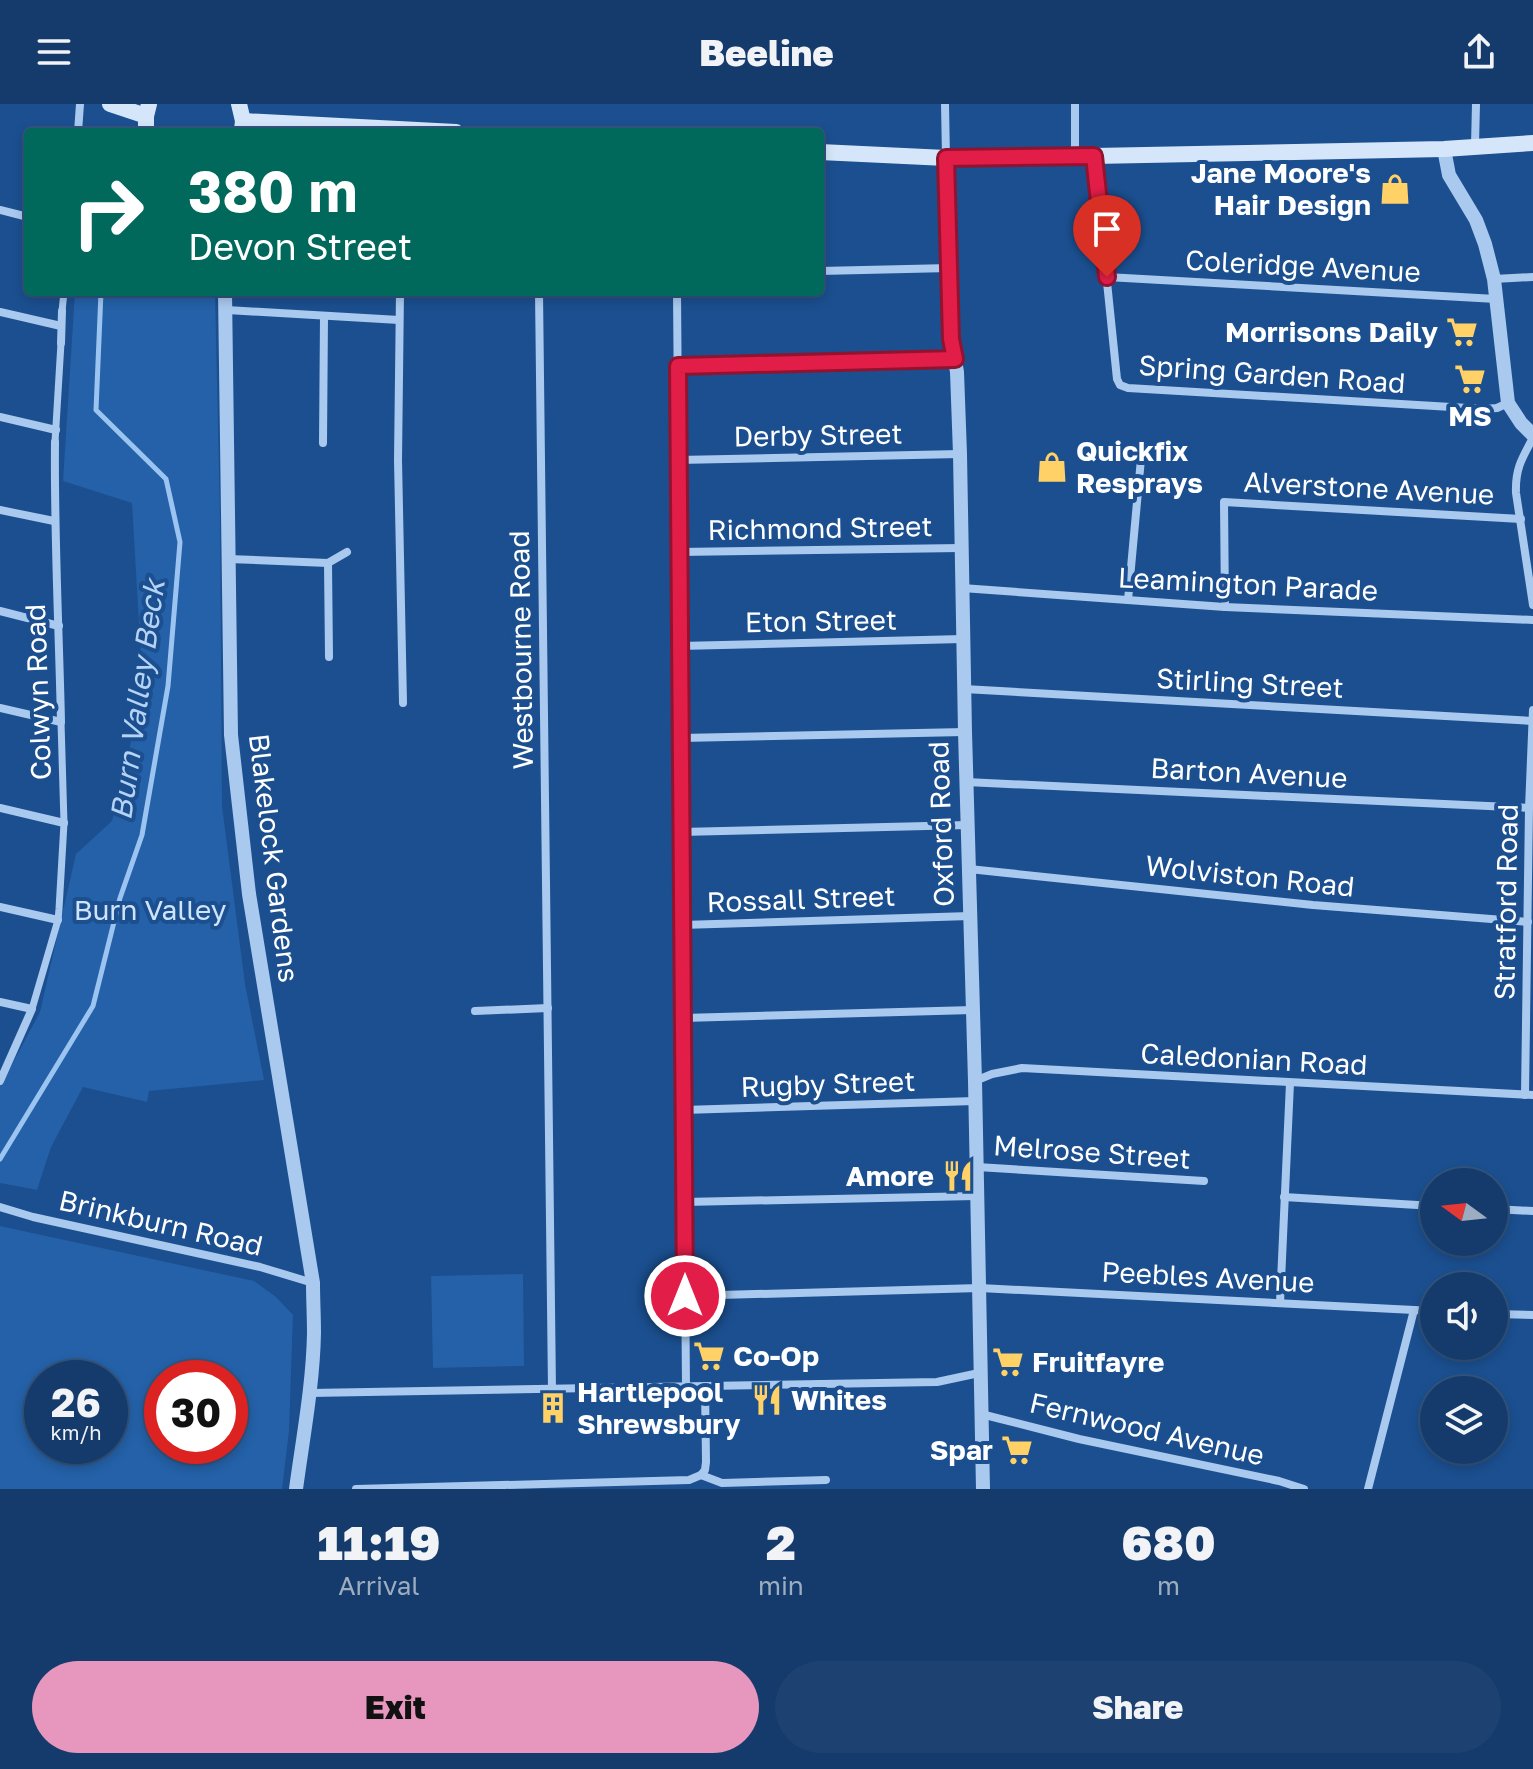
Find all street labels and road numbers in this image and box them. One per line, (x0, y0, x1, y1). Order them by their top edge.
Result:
street label: Coleridge Avenue (1184, 243, 1422, 288)
street label: Spring Garden Road (1137, 348, 1407, 399)
street label: Derby Street (733, 417, 903, 452)
street label: Alverstone Avenue (1243, 464, 1495, 511)
street label: Richmond Street (707, 509, 933, 546)
street label: Westbourne Road (502, 530, 539, 770)
street label: Leamington Parade (1117, 560, 1379, 607)
street label: Colwyn Road (18, 603, 57, 781)
street label: Eton Street (745, 603, 897, 638)
street label: Stirling Street (1155, 661, 1345, 704)
street label: Blakelock Gardens (243, 732, 306, 984)
street label: Oxford Road (921, 740, 960, 908)
street label: Barton Avenue (1150, 751, 1348, 794)
street label: Stratford Road (1487, 804, 1524, 1000)
street label: Wolviston Road (1144, 848, 1356, 903)
street label: Rossall Street (706, 879, 896, 918)
street label: Caledonian Road (1140, 1036, 1368, 1081)
street label: Rugby Street (740, 1064, 916, 1103)
street label: Melrose Street (992, 1128, 1192, 1175)
street label: Brinkburn Road (56, 1183, 266, 1262)
street label: Peebles Avenue (1101, 1254, 1315, 1299)
street label: Fernwood Avenue (1027, 1385, 1268, 1472)

